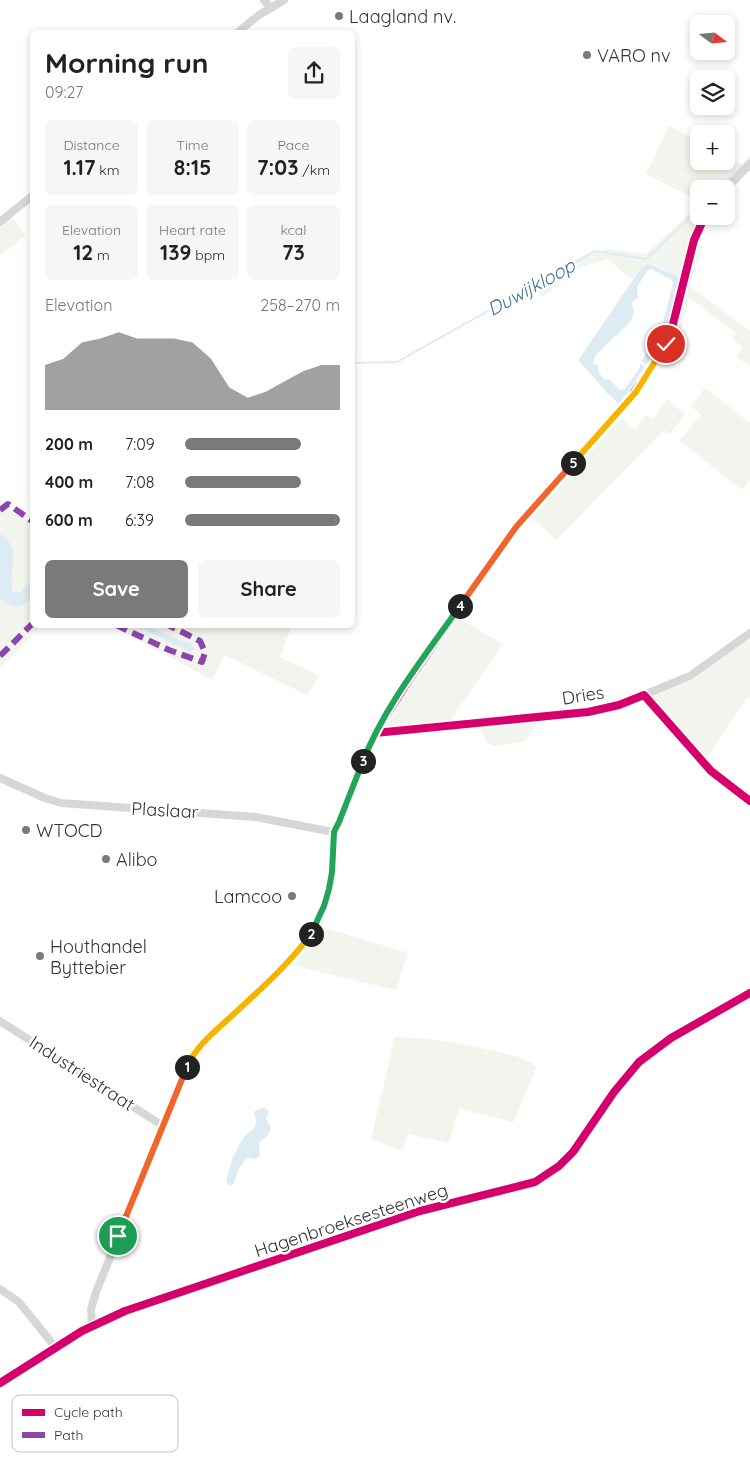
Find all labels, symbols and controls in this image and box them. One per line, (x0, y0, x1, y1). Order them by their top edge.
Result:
place label: Laagland nv. (349, 5, 456, 28)
marker: Laagland nv. (333, 10, 345, 22)
north arrow (690, 15, 735, 60)
map controls (690, 15, 735, 225)
place label: VARO nv (597, 44, 670, 67)
text: Morning run (45, 45, 209, 80)
button: share (288, 47, 340, 99)
marker: VARO nv (581, 49, 593, 61)
button: layers (690, 70, 735, 115)
text: 09:27 (45, 82, 83, 102)
button: + (690, 125, 735, 170)
text: Distance (63, 136, 120, 154)
text: Time (176, 136, 209, 154)
text: Pace (278, 136, 309, 154)
text: 1.17 (63, 154, 95, 180)
text: 8:15 (174, 154, 211, 180)
text: 7:03 (257, 154, 299, 180)
text: km (95, 161, 120, 179)
text: /km (299, 161, 330, 179)
button: − (690, 180, 735, 225)
text: Elevation (62, 221, 121, 239)
text: Heart rate (159, 221, 226, 239)
text: kcal (280, 221, 307, 239)
text: 12 (73, 239, 93, 265)
text: 139 (160, 239, 191, 265)
text: 73 (282, 239, 305, 265)
text: m (93, 246, 110, 264)
text: bpm (191, 246, 225, 264)
water label: Duwijkloop (483, 252, 580, 321)
text: Elevation (45, 295, 112, 315)
text: 258–270 m (260, 295, 340, 315)
pin (645, 323, 687, 365)
icon: check (652, 330, 680, 358)
text: 200 m (45, 434, 93, 454)
text: 7:09 (125, 434, 155, 454)
pin: 5 (560, 450, 586, 476)
text: 5 (569, 454, 578, 472)
text: 400 m (45, 472, 93, 492)
text: 7:08 (125, 472, 154, 492)
text: 600 m (45, 510, 93, 530)
text: 6:39 (125, 510, 154, 530)
button: Save (45, 560, 188, 618)
button: Share (198, 560, 340, 618)
pin: 4 (448, 594, 472, 618)
text: 4 (456, 597, 465, 615)
street label: Dries (560, 680, 606, 710)
pin: 3 (350, 748, 376, 774)
text: 3 (360, 752, 367, 770)
street label: Plaslaar (131, 797, 199, 823)
place label: WTOCD (36, 819, 103, 842)
marker: WTOCD (20, 824, 32, 836)
place label: Alibo (116, 848, 157, 871)
marker: Alibo (100, 853, 112, 865)
place label: Lamcoo (214, 885, 282, 908)
marker: Lamcoo (286, 890, 298, 902)
pin: 2 (298, 922, 324, 946)
text: 2 (308, 925, 315, 943)
place label: Houthandel Byttebier (50, 935, 147, 979)
marker: Houthandel Byttebier (34, 950, 46, 962)
street label: Industriestraat (25, 1030, 139, 1116)
pin: 1 (174, 1054, 200, 1080)
text: 1 (185, 1058, 190, 1076)
street label: Hagenbroeksesteenweg (251, 1178, 451, 1262)
pin (97, 1215, 139, 1257)
icon: arrive (104, 1222, 132, 1250)
legend (12, 1395, 178, 1452)
text: Cycle path (54, 1403, 123, 1421)
text: Path (54, 1426, 83, 1444)

